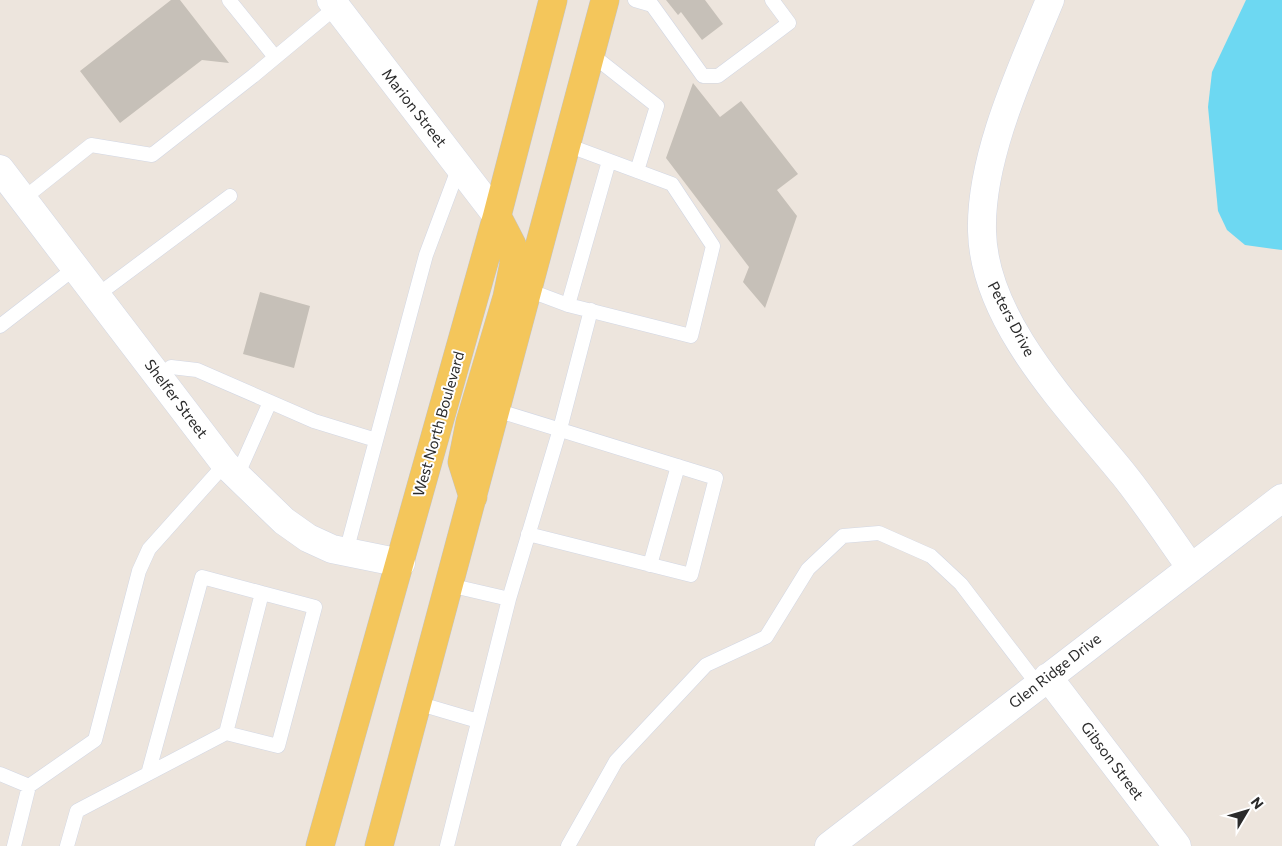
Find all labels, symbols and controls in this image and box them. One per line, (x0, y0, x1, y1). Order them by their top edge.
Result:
street label: Marion Street (379, 65, 451, 150)
street label: Peters Drive (985, 278, 1039, 359)
street label: West North Boulevard (409, 349, 467, 498)
street label: Shelfer Street (141, 356, 212, 441)
street label: Glen Ridge Drive (1005, 629, 1104, 712)
street label: Gibson Street (1078, 718, 1148, 803)
north arrow (1222, 786, 1272, 836)
text: N (1248, 793, 1268, 812)

